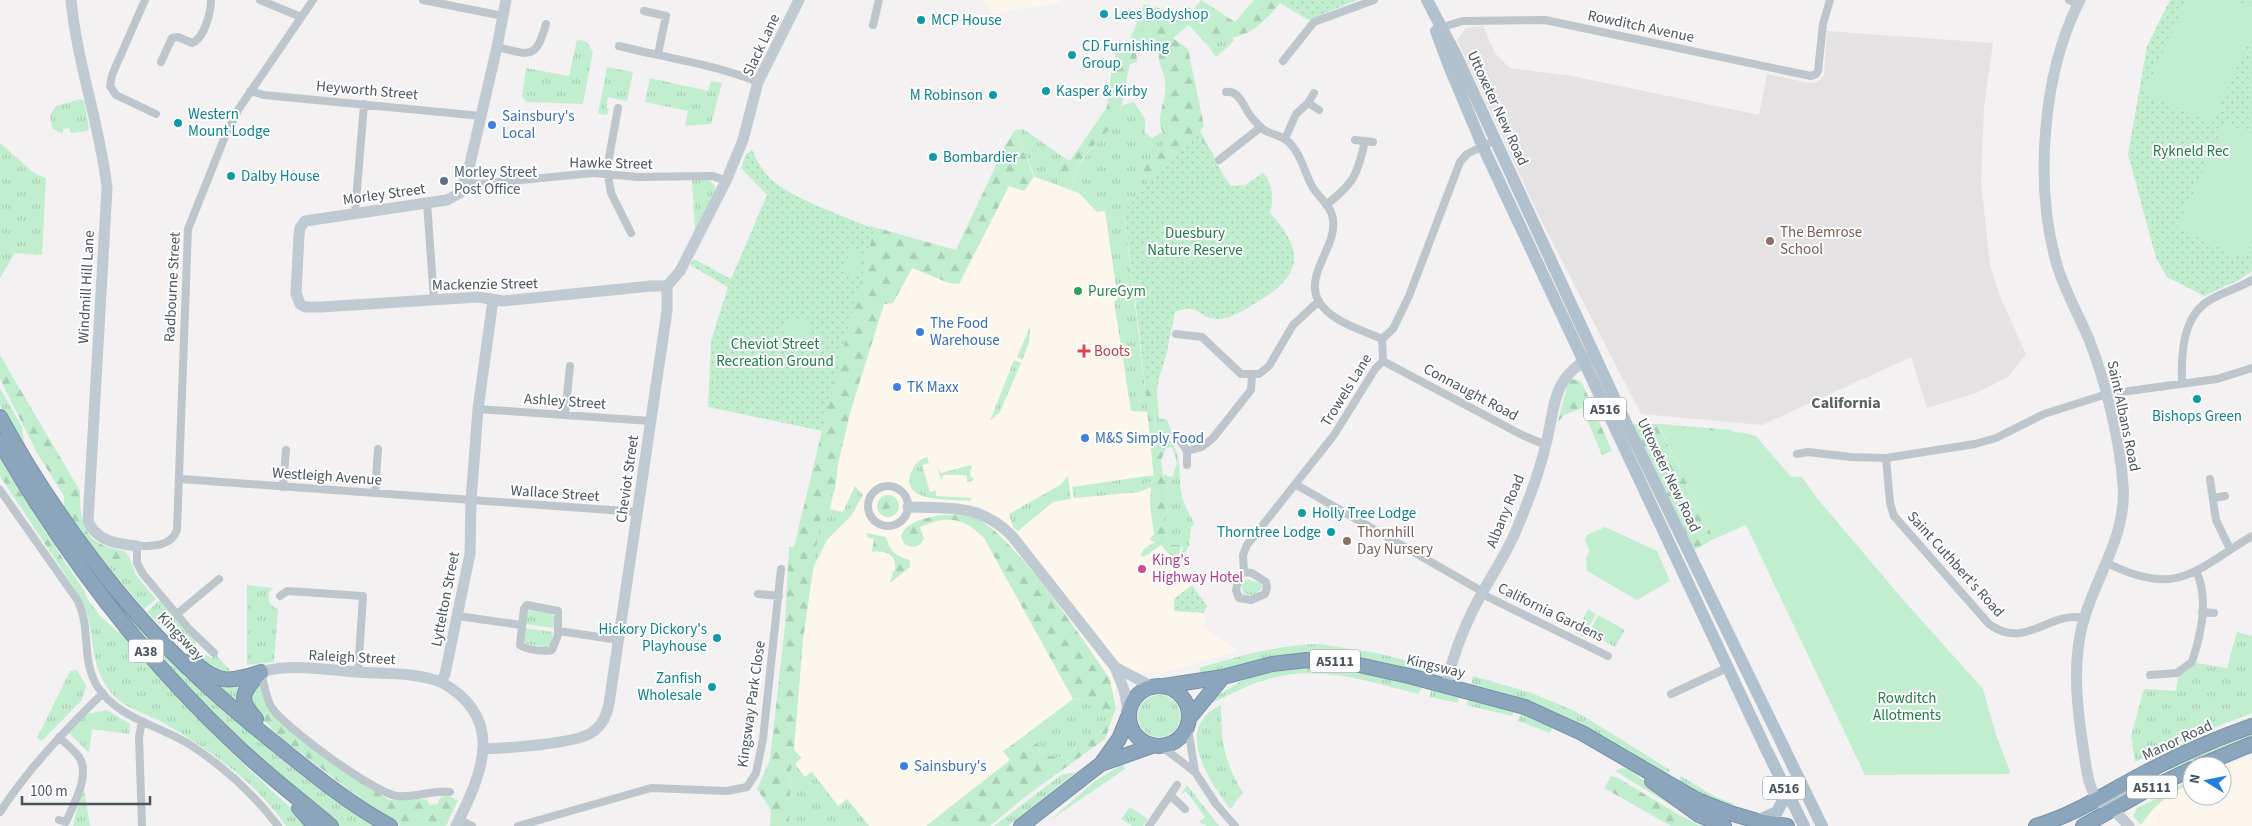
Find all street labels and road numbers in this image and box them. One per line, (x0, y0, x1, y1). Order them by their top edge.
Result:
street label: Rowditch Avenue (1586, 5, 1696, 48)
street label: Slack Lane (738, 10, 785, 80)
street label: Uttoxeter New Road (1462, 47, 1533, 169)
street label: Heyworth Street (315, 76, 419, 105)
street label: Hawke Street (569, 152, 653, 175)
street label: Morley Street (341, 178, 427, 211)
street label: Windmill Hill Lane (73, 230, 100, 344)
street label: Radbourne Street (159, 231, 186, 343)
street label: Mackenzie Street (432, 273, 538, 296)
street label: Trowels Lane (1316, 350, 1377, 431)
street label: Connaught Road (1420, 359, 1522, 426)
street label: Saint Albans Road (2102, 359, 2146, 473)
street label: Ashley Street (523, 388, 607, 415)
road number: A516 (1584, 398, 1626, 420)
street label: Uttoxeter New Road (1632, 415, 1705, 536)
street label: Cheviot Street (611, 434, 644, 524)
street label: Westleigh Avenue (271, 462, 383, 491)
street label: Albany Road (1481, 471, 1530, 551)
street label: Wallace Street (510, 480, 600, 507)
street label: Saint Cuthbert's Road (1902, 507, 2009, 622)
street label: Lyttelton Street (426, 550, 465, 648)
street label: California Gardens (1494, 578, 1607, 647)
street label: Kingsway (153, 607, 209, 665)
street label: Kingsway Park Close (732, 639, 771, 769)
road number: A38 (128, 640, 164, 662)
street label: Raleigh Street (308, 645, 396, 670)
road number: A5111 (1310, 649, 1360, 672)
street label: Kingsway (1404, 649, 1467, 684)
street label: Manor Road (2139, 715, 2216, 766)
road number: A516 (1763, 776, 1805, 800)
road number: A5111 (2127, 776, 2177, 799)

